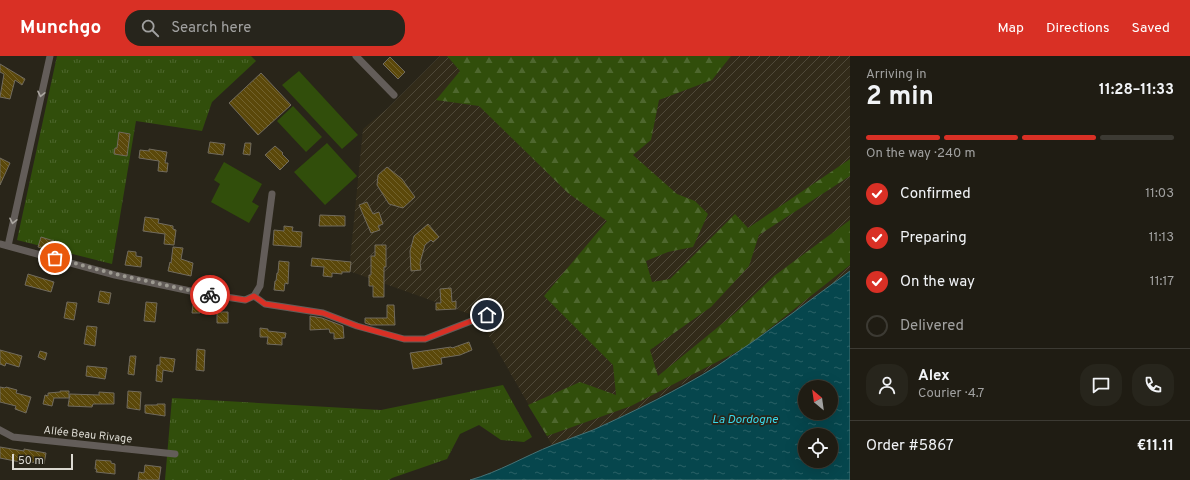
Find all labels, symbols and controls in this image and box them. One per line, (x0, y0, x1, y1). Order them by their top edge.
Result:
search box (125, 10, 405, 46)
text: Munchgo (20, 16, 101, 40)
icon: search (139, 17, 161, 39)
text: Search here (171, 19, 251, 38)
text: Map (998, 20, 1024, 37)
text: Directions (1046, 20, 1110, 37)
text: Saved (1132, 20, 1170, 37)
text: Arriving in (866, 67, 927, 83)
text: 2 min (866, 81, 934, 114)
text: 11:28–11:33 (1099, 81, 1174, 100)
one-way arrow (37, 91, 45, 97)
text: On the way · 240 m (866, 146, 975, 162)
icon: check (866, 183, 888, 205)
text: Confirmed (900, 185, 971, 204)
text: 11:03 (1145, 186, 1174, 202)
one-way arrow (10, 218, 18, 224)
icon: check (866, 227, 888, 249)
text: Preparing (900, 229, 967, 248)
text: 11:13 (1149, 230, 1174, 246)
pin (38, 241, 72, 275)
icon: bag (44, 247, 66, 269)
icon: check (866, 271, 888, 293)
text: On the way (900, 273, 975, 292)
text: 11:17 (1150, 274, 1174, 290)
courier (190, 275, 230, 315)
icon: bike (199, 284, 221, 306)
pin (470, 298, 504, 332)
icon: home (476, 304, 498, 326)
text: Delivered (900, 317, 964, 336)
button: person (866, 364, 908, 406)
button: chat (1080, 364, 1122, 406)
button: phone (1132, 364, 1174, 406)
text: Alex (918, 367, 950, 386)
north arrow (798, 380, 838, 420)
map controls (798, 380, 838, 468)
text: Courier · 4.7 (918, 386, 984, 402)
water label: La Dordogne (712, 412, 779, 428)
street label: Allée Beau Rivage (43, 423, 133, 447)
button: locate (798, 428, 838, 468)
text: Order #5867 (866, 437, 954, 456)
text: €11.11 (1137, 437, 1174, 456)
scale bar (12, 452, 73, 471)
text: 50 m (18, 454, 44, 468)

